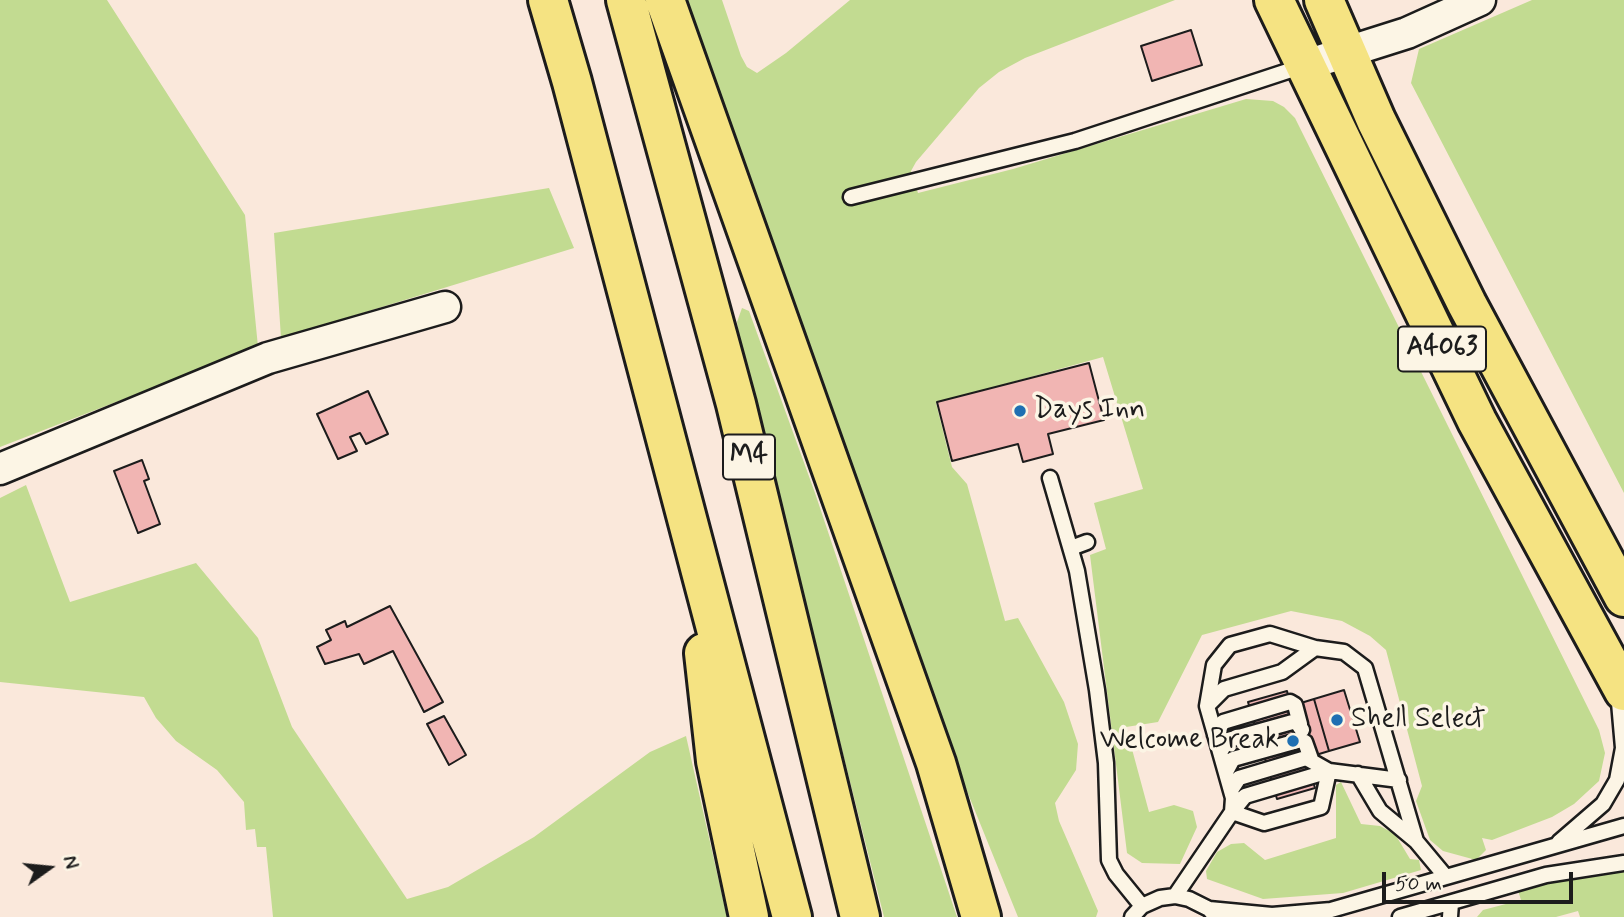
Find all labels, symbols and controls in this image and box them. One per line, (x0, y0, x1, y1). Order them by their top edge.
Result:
road number: A4063 (1398, 326, 1486, 372)
place label: Days Inn (1034, 394, 1145, 428)
marker: Days Inn (1012, 403, 1028, 419)
road number: M4 (723, 435, 775, 480)
place label: Shell Select (1351, 703, 1485, 737)
marker: Shell Select (1329, 712, 1345, 728)
place label: Welcome Break (1100, 724, 1279, 758)
marker: Welcome Break (1285, 733, 1301, 749)
north arrow (14, 833, 84, 903)
text: N (56, 853, 83, 872)
scale bar (1386, 858, 1577, 902)
text: 50 m (1395, 870, 1442, 898)

